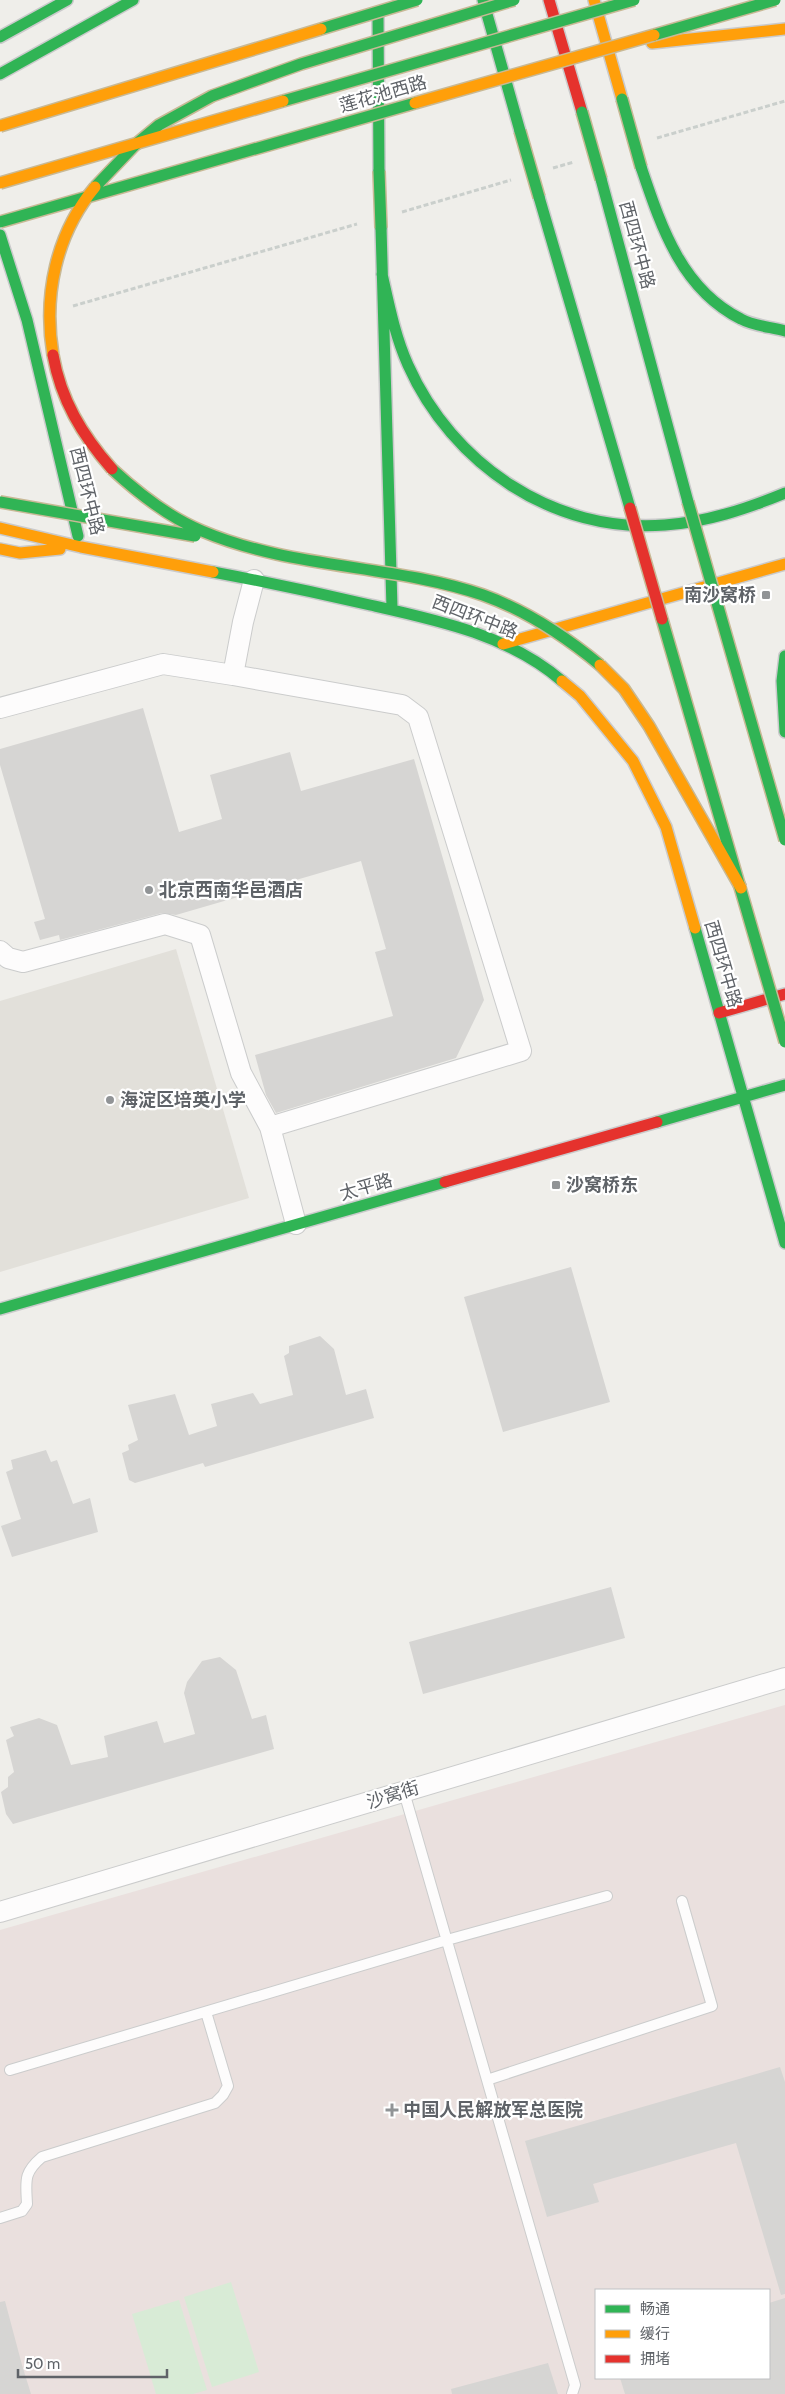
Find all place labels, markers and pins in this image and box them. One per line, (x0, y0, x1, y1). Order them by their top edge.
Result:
place label: 南沙窝桥 (684, 584, 756, 606)
marker: 南沙窝桥 (760, 589, 772, 601)
place label: 北京西南华邑酒店 (159, 879, 303, 901)
marker: 北京西南华邑酒店 (143, 884, 155, 896)
place label: 海淀区培英小学 (120, 1089, 246, 1111)
marker: 海淀区培英小学 (104, 1094, 116, 1106)
place label: 沙窝桥东 (566, 1174, 638, 1196)
marker: 沙窝桥东 (550, 1179, 562, 1191)
place label: 中国人民解放军总医院 (403, 2099, 583, 2121)
marker: 中国人民解放军总医院 (385, 2103, 399, 2117)

